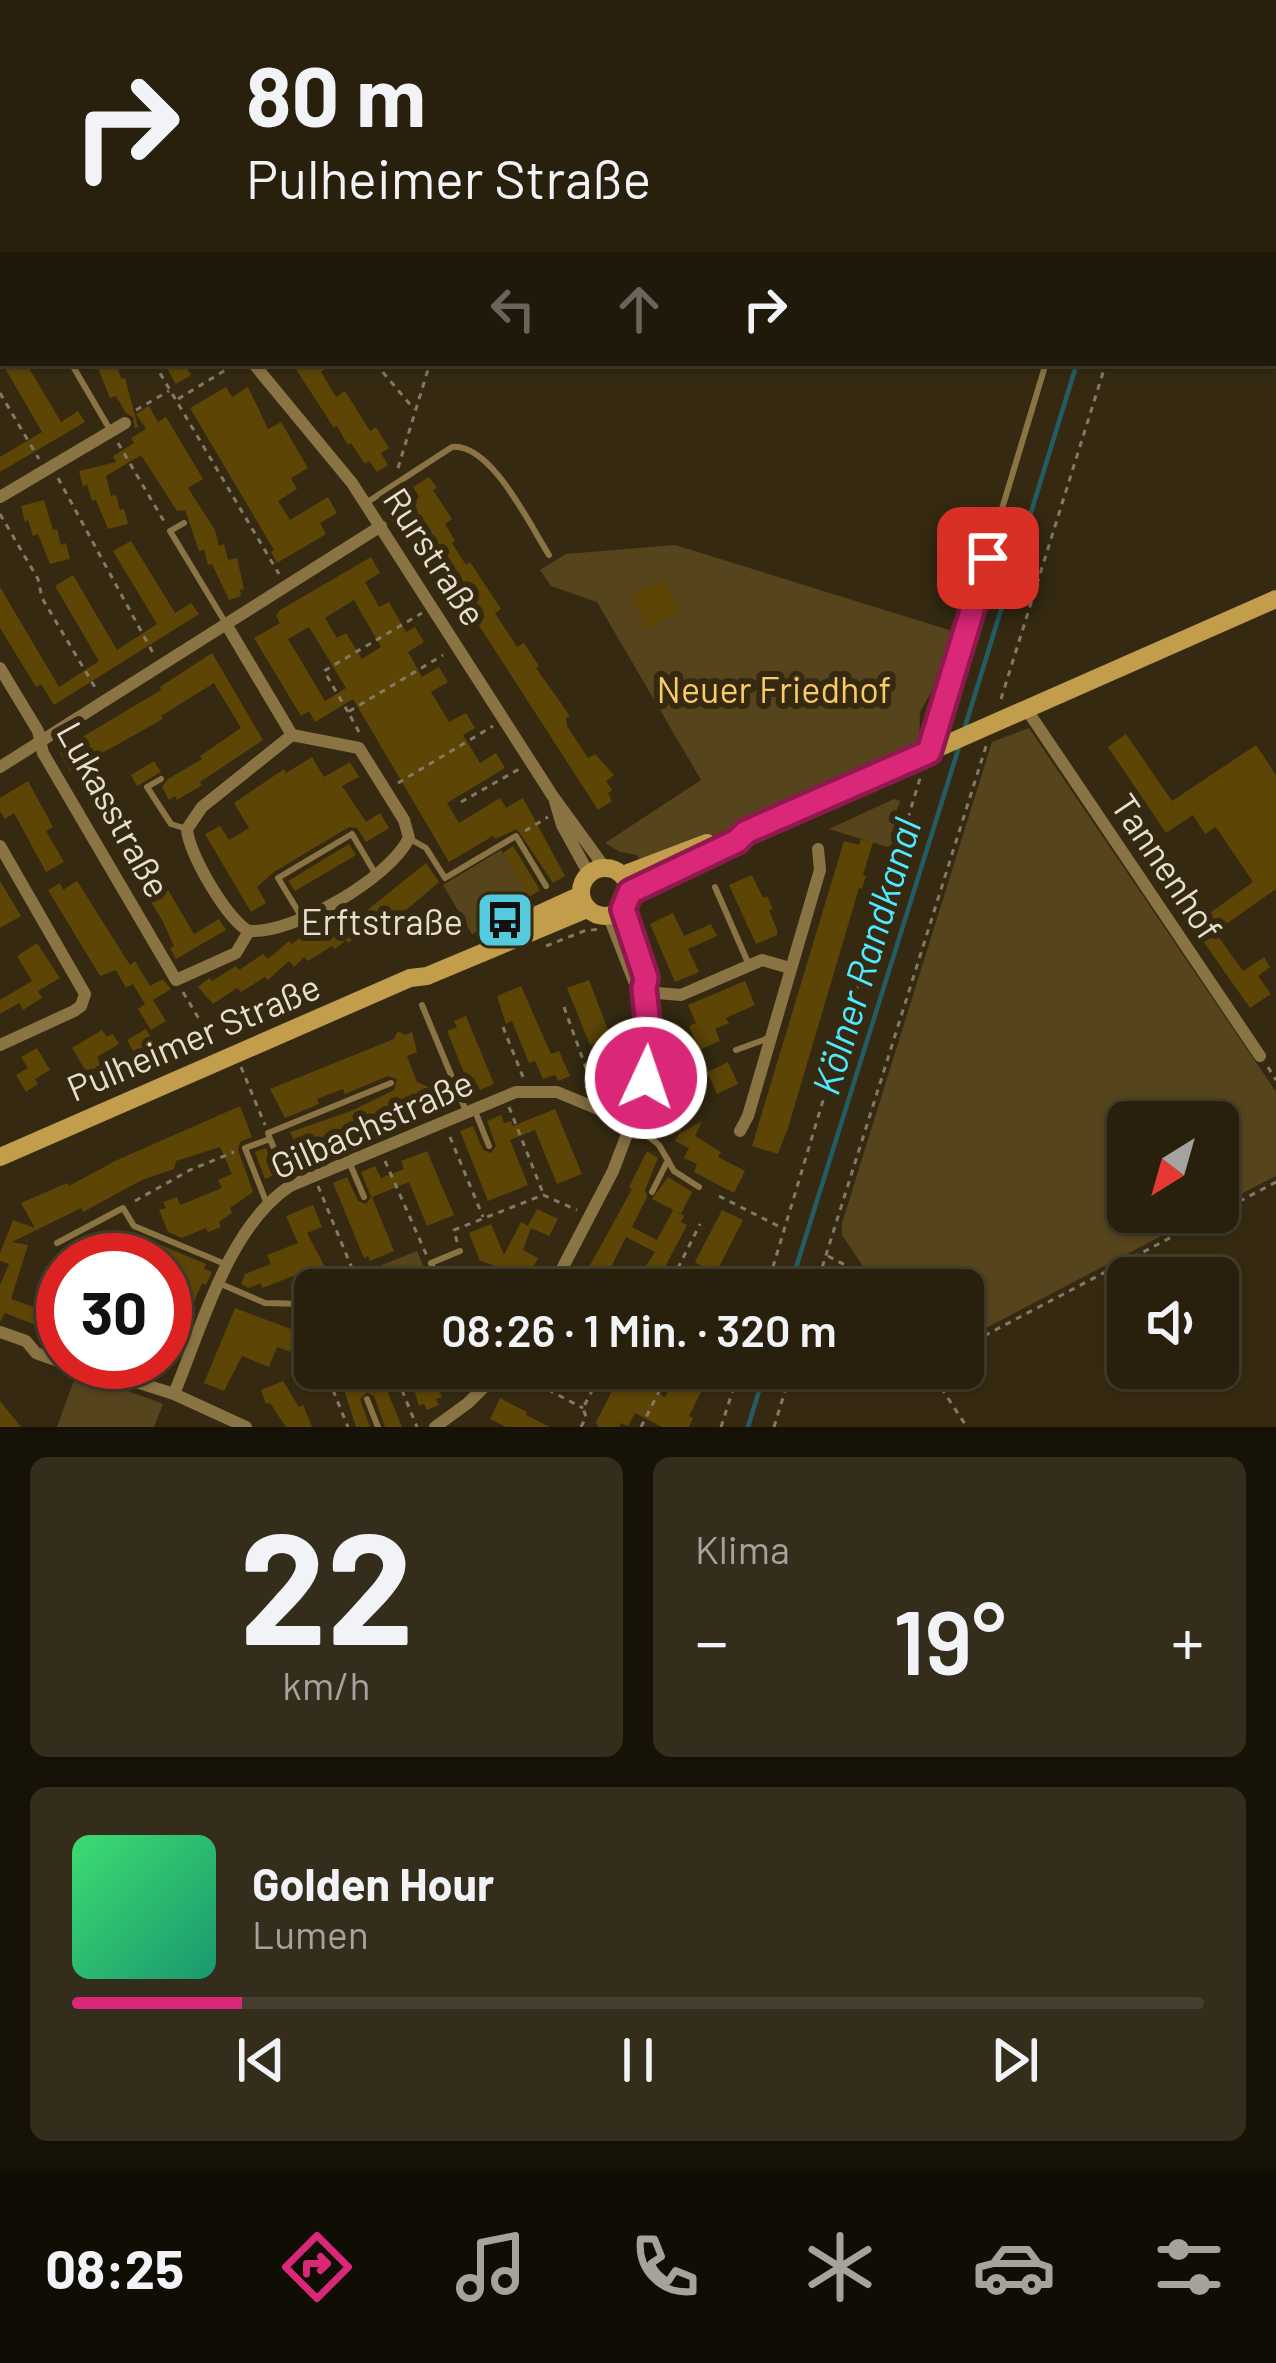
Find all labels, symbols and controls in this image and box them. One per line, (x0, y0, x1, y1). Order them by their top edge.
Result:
text: 80 m (246, 43, 426, 144)
icon: right (48, 48, 204, 204)
text: Pulheimer Straße (246, 145, 651, 210)
icon: left (480, 276, 546, 342)
icon: ahead (606, 276, 672, 342)
icon: right (732, 276, 798, 342)
street label: Rurstraße (376, 479, 496, 633)
pin (937, 507, 1039, 609)
icon: arrive (955, 525, 1021, 591)
park label: Neuer Friedhof (657, 667, 891, 710)
street label: Lukasstraße (49, 714, 181, 904)
street label: Tannenhof (1104, 785, 1232, 947)
water label: Kölner Randkanal (801, 812, 929, 1100)
bus stop icon: Erftstraße (474, 889, 536, 951)
place label: Erftstraße (301, 899, 463, 942)
street label: Pulheimer Straße (60, 963, 326, 1109)
position arrow (583, 1015, 709, 1141)
street label: Gilbachstraße (263, 1059, 479, 1187)
north arrow (1107, 1101, 1239, 1233)
map controls (1107, 1101, 1239, 1389)
speed limit sign: 30 (36, 1233, 192, 1389)
button: sound (1107, 1257, 1239, 1389)
text: 08:26 · 1 Min. · 320 m (441, 1302, 837, 1356)
text: 22 (239, 1489, 414, 1676)
text: Klima (695, 1525, 790, 1572)
text: 19° (893, 1585, 1006, 1693)
text: − (695, 1600, 728, 1679)
text: + (1171, 1600, 1204, 1679)
text: km/h (282, 1661, 371, 1708)
text: Golden Hour (252, 1856, 494, 1910)
text: Lumen (252, 1910, 369, 1957)
icon: previous (228, 2027, 294, 2093)
icon: pause (605, 2027, 671, 2093)
icon: next (982, 2027, 1048, 2093)
icon: directions (275, 2225, 359, 2309)
icon: music (449, 2225, 533, 2309)
icon: phone (623, 2225, 707, 2309)
icon: climate (798, 2225, 882, 2309)
icon: car (972, 2225, 1056, 2309)
icon: filters (1147, 2225, 1231, 2309)
text: 08:25 (45, 2235, 184, 2300)

